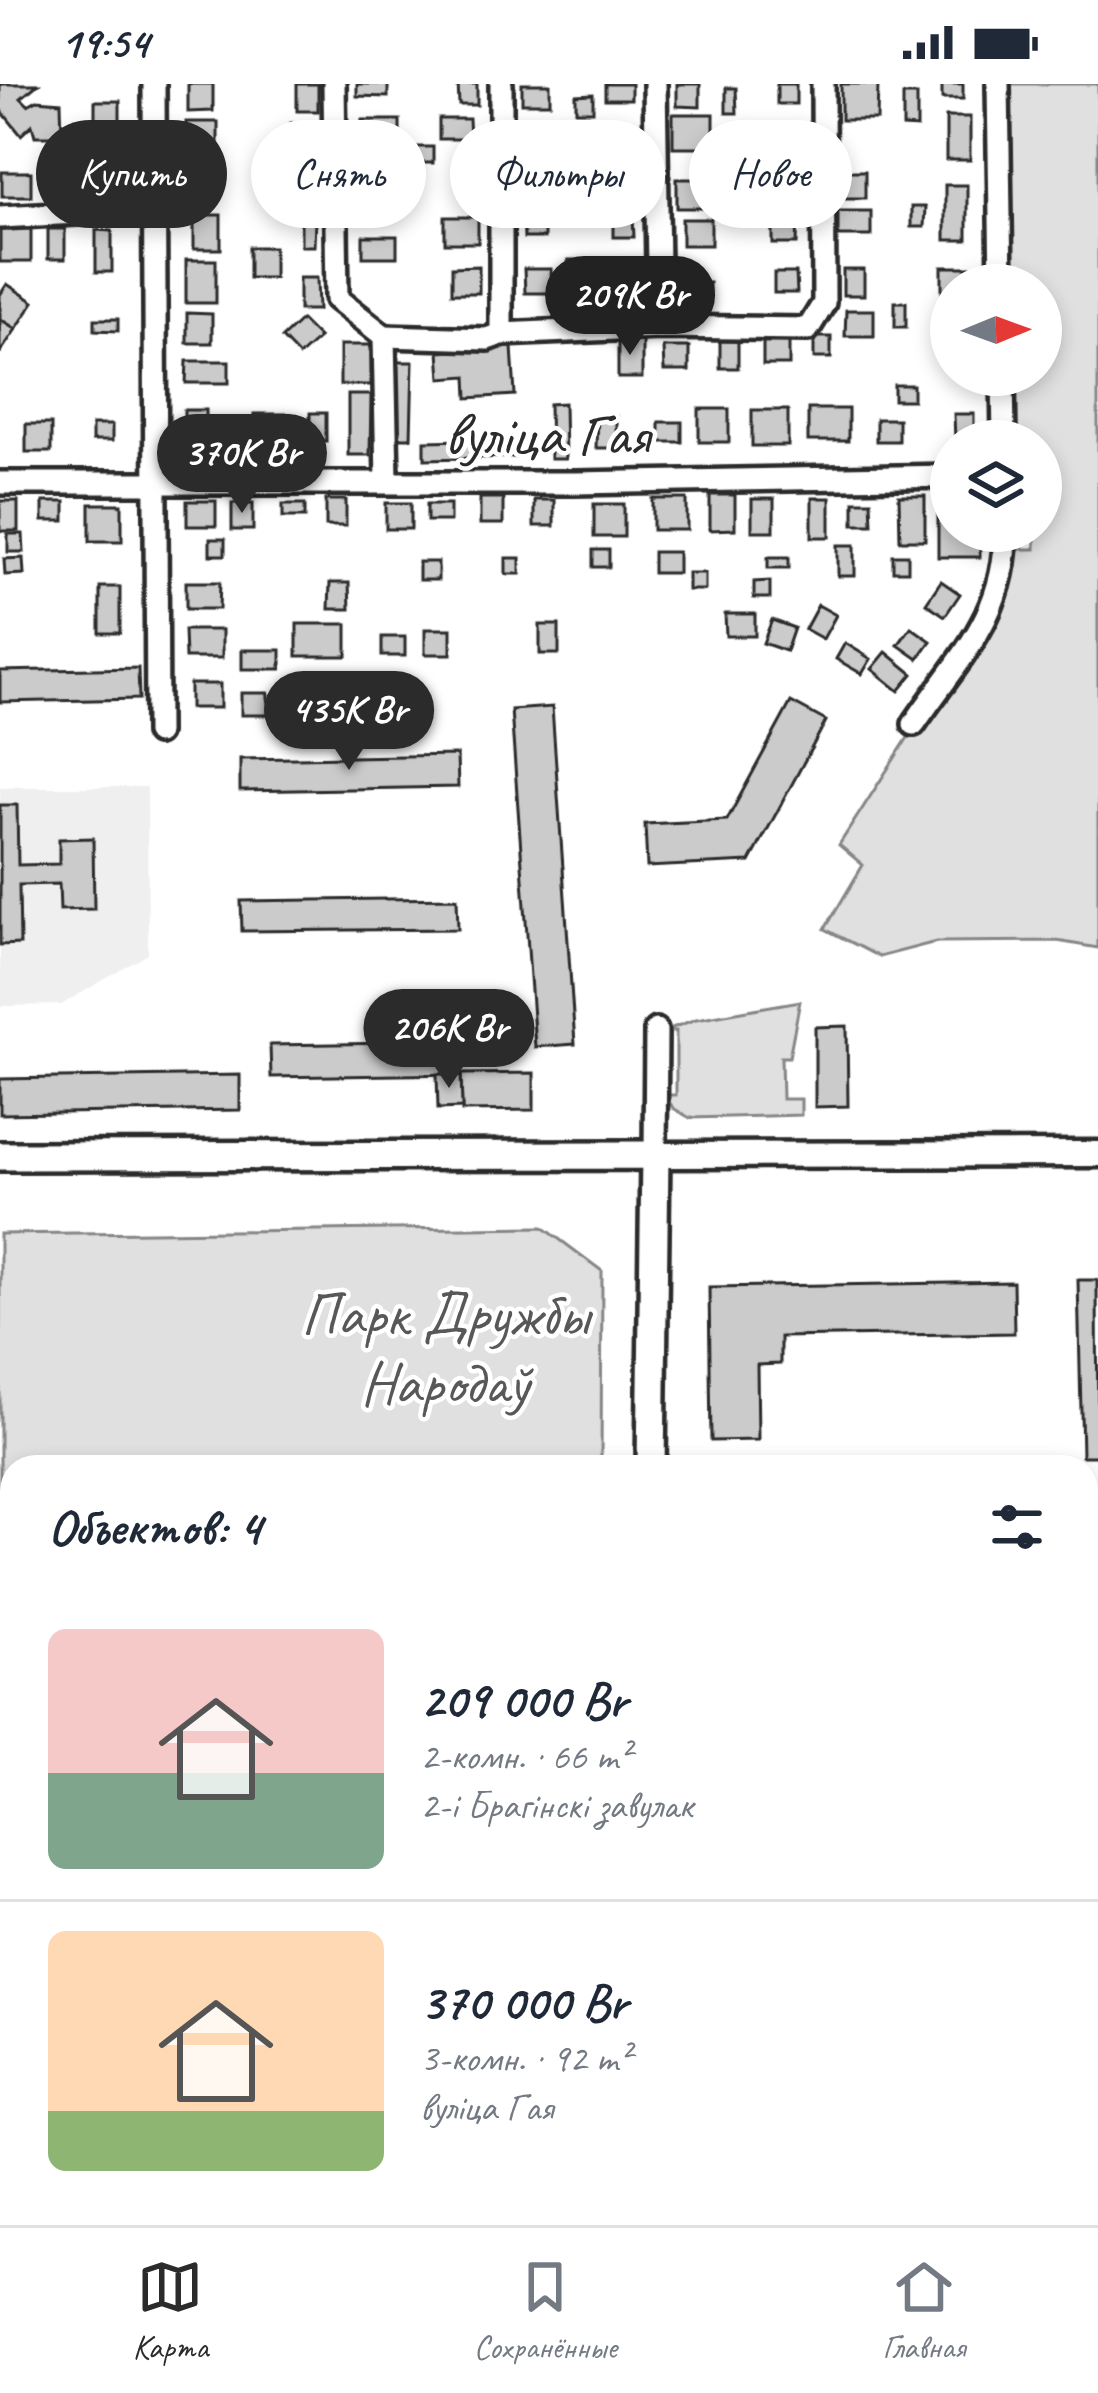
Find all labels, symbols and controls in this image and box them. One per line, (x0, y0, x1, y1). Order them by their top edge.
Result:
text: 19:54 (60, 14, 149, 71)
chip: Купить (36, 120, 227, 228)
chip: Снять (251, 120, 426, 228)
chip: Фильтры (450, 120, 665, 228)
chip: Новое (689, 120, 852, 228)
pin: 209K Br (519, 256, 741, 358)
north arrow (930, 264, 1062, 396)
map controls (930, 264, 1062, 552)
text: 209K Br (572, 270, 688, 319)
street label: вуліца Гая (445, 396, 654, 472)
pin: 370K Br (131, 414, 353, 516)
button: layers (930, 420, 1062, 552)
text: 370K Br (184, 428, 300, 477)
pin: 435K Br (238, 671, 460, 773)
text: 435K Br (291, 685, 407, 734)
pin: 206K Br (338, 989, 560, 1091)
text: 206K Br (390, 1003, 508, 1052)
park label: Парк Дружбы Народаў (301, 1276, 593, 1421)
icon: filters (984, 1494, 1050, 1560)
text: Объектов: 4 (48, 1495, 261, 1559)
text: 209 000 Br (420, 1668, 627, 1732)
icon: home (144, 1677, 288, 1821)
text: 2-комн. · 66 m² (420, 1732, 630, 1781)
text: 2-і Брагінскі завулак (420, 1781, 693, 1830)
text: 370 000 Br (420, 1970, 627, 2034)
icon: home (144, 1979, 288, 2123)
text: 3-комн. · 92 m² (420, 2034, 630, 2083)
text: вуліца Гая (420, 2083, 553, 2132)
tab: Карта (133, 2254, 208, 2368)
tab: Сохранённые (474, 2254, 617, 2368)
tab: Главная (883, 2254, 965, 2368)

